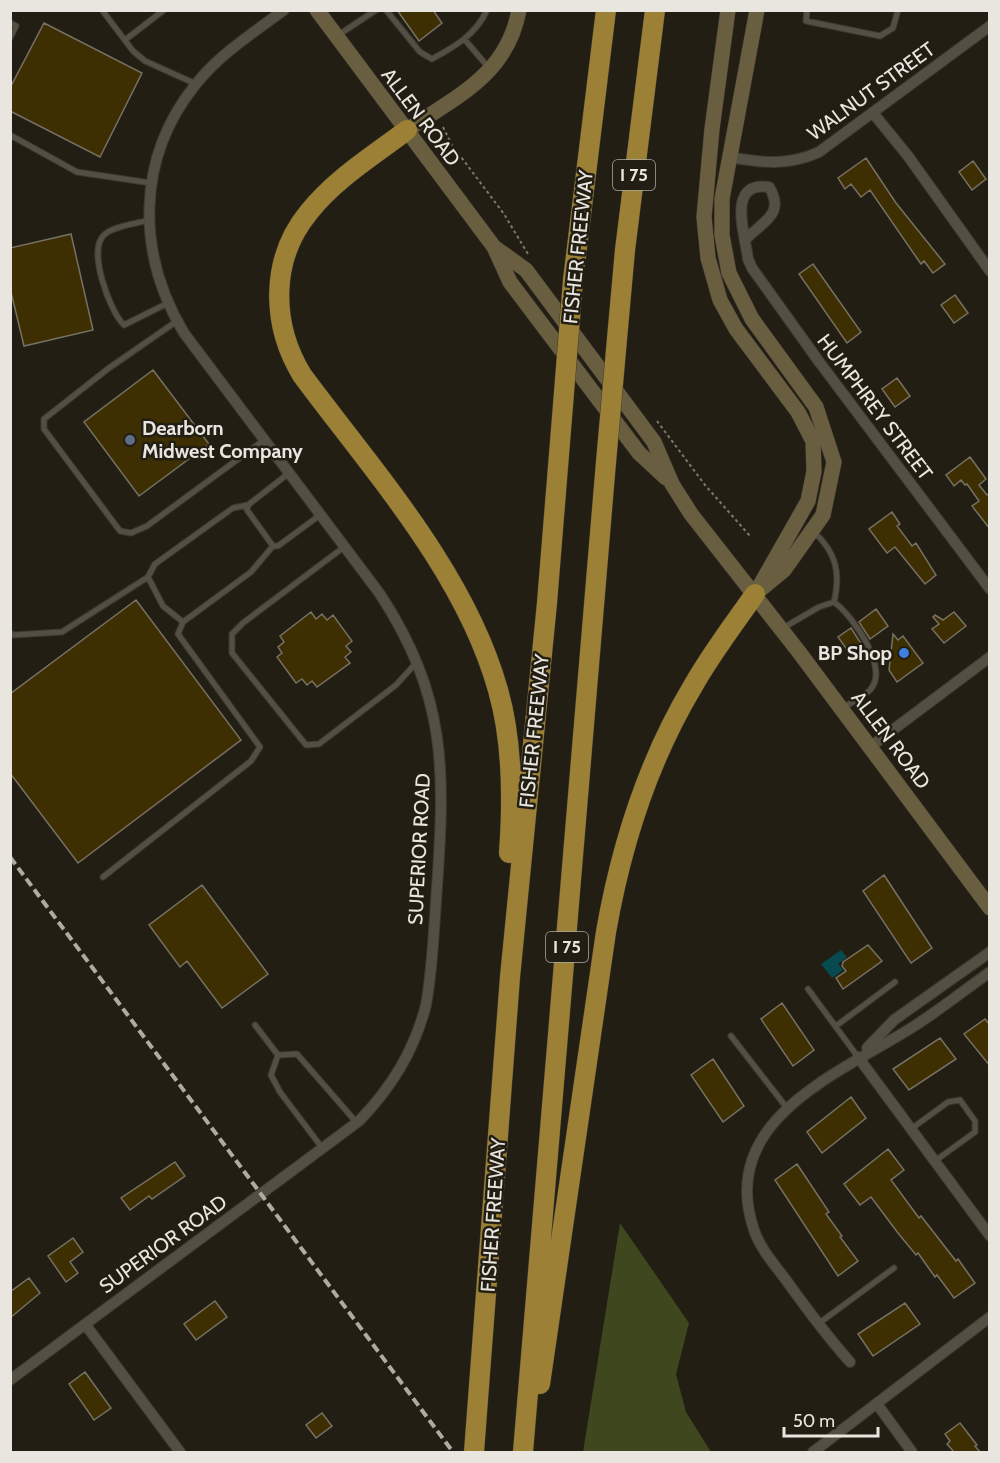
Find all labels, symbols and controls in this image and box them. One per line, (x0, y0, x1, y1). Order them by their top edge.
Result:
street label: WALNUT STREET (803, 37, 940, 145)
street label: ALLEN ROAD (376, 63, 466, 171)
road number: I 75 (613, 160, 655, 190)
street label: FISHER FREEWAY (558, 168, 598, 325)
street label: HUMPHREY STREET (812, 329, 938, 485)
place label: Dearborn Midwest Company (142, 416, 303, 463)
marker: Dearborn Midwest Company (123, 433, 137, 447)
place label: BP Shop (818, 641, 892, 665)
marker: BP Shop (897, 646, 911, 660)
street label: FISHER FREEWAY (514, 652, 554, 809)
street label: ALLEN ROAD (846, 686, 936, 794)
street label: SUPERIOR ROAD (403, 773, 435, 925)
road number: I 75 (546, 932, 588, 962)
street label: FISHER FREEWAY (476, 1137, 510, 1293)
street label: SUPERIOR ROAD (94, 1190, 232, 1298)
scale bar (784, 1400, 878, 1438)
text: 50 m (793, 1410, 835, 1432)

